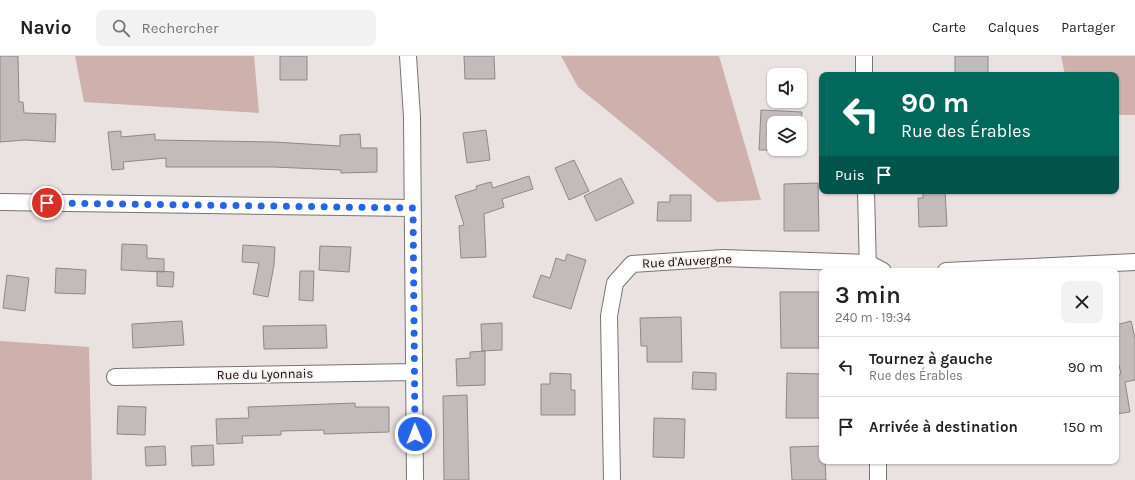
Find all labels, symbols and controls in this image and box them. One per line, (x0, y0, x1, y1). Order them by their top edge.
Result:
search box (96, 10, 376, 46)
text: Navio (20, 17, 72, 39)
icon: search (110, 17, 132, 39)
text: Rechercher (142, 19, 218, 37)
text: Carte (932, 19, 966, 36)
text: Calques (988, 19, 1039, 36)
text: Partager (1061, 19, 1115, 36)
map controls (767, 68, 807, 156)
button: sound (767, 68, 807, 108)
text: 90 m (901, 86, 969, 119)
icon: left (835, 88, 887, 140)
button: layers (767, 116, 807, 156)
text: Rue des Érables (901, 120, 1031, 142)
icon: arrive (873, 164, 895, 186)
text: Puis (835, 166, 865, 184)
pin (30, 186, 64, 220)
icon: arrive (36, 192, 58, 214)
street label: Rue d'Auvergne (642, 251, 733, 271)
text: 3 min (835, 281, 901, 309)
button: close (1061, 281, 1103, 323)
text: 240 m · 19:34 (835, 310, 911, 325)
text: Tournez à gauche (869, 350, 993, 368)
icon: left (835, 356, 857, 378)
text: 90 m (1068, 358, 1103, 376)
street label: Rue du Lyonnais (217, 366, 314, 382)
text: Rue des Érables (869, 368, 963, 383)
position arrow (394, 413, 436, 455)
icon: arrive (835, 416, 857, 438)
text: Arrivée à destination (869, 418, 1018, 436)
text: 150 m (1063, 418, 1103, 436)

